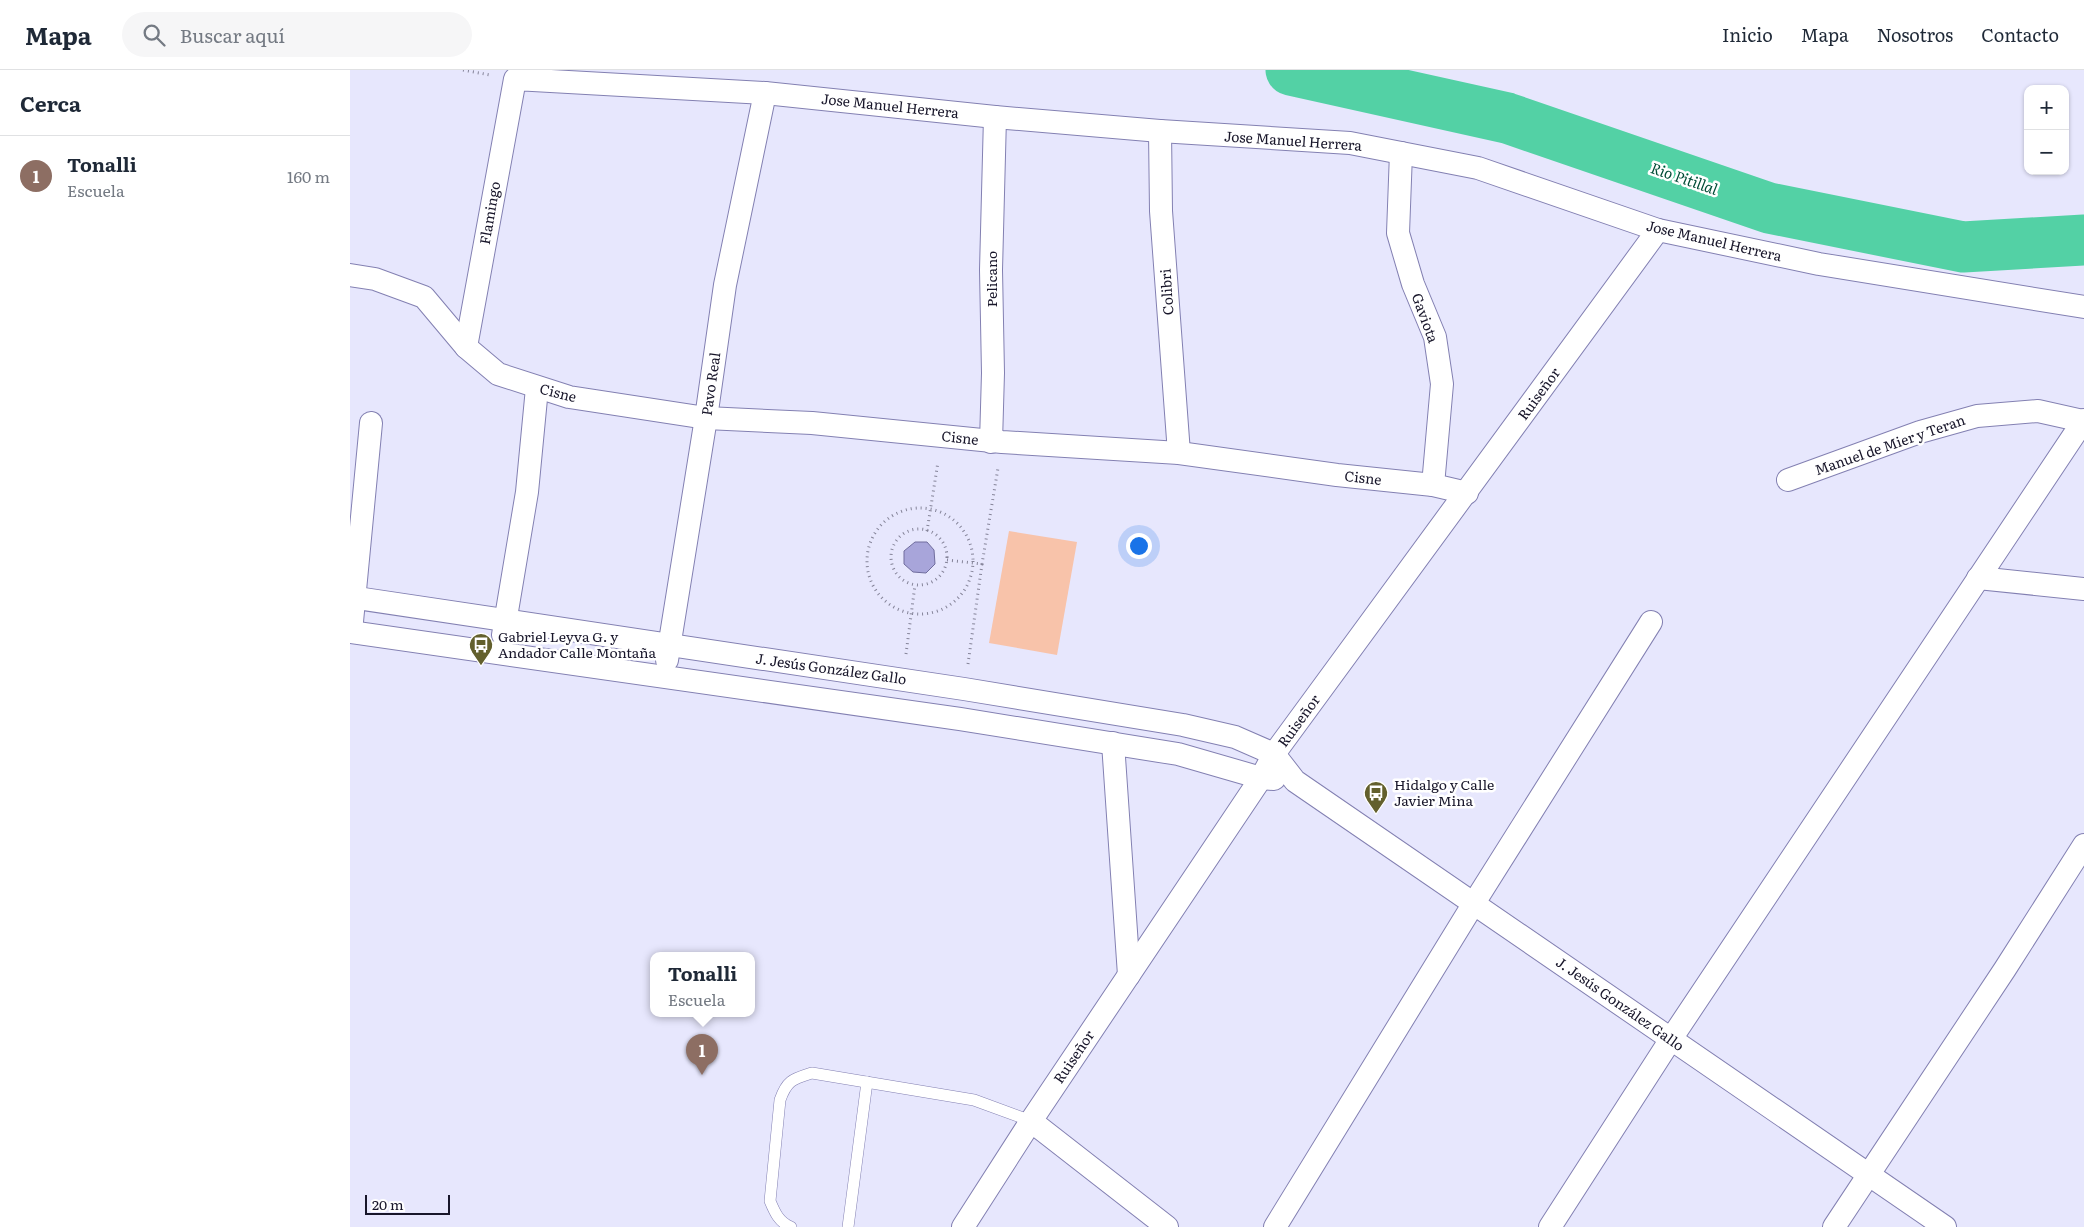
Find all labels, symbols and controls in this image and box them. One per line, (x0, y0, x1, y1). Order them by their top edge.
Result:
search box (122, 12, 472, 57)
text: Mapa (25, 17, 92, 52)
icon: search (140, 21, 168, 49)
text: Buscar aquí (180, 21, 285, 49)
text: Inicio (1722, 21, 1773, 48)
text: Mapa (1801, 21, 1849, 48)
text: Nosotros (1877, 21, 1953, 48)
text: Contacto (1981, 21, 2059, 48)
map controls (2024, 85, 2069, 175)
button: + (2024, 85, 2069, 130)
text: Cerca (20, 87, 81, 118)
street label: Jose Manuel Herrera (820, 88, 960, 122)
street label: Jose Manuel Herrera (1223, 125, 1363, 155)
button: − (2024, 130, 2069, 175)
text: Tonalli (67, 150, 137, 178)
water label: Rio Pitillal (1648, 155, 1722, 200)
text: 1 (33, 164, 39, 188)
text: 160 m (287, 164, 330, 188)
text: Escuela (67, 178, 125, 202)
street label: Flamingo (474, 180, 504, 246)
street label: Jose Manuel Herrera (1645, 215, 1784, 265)
street label: Pelicano (981, 251, 1001, 307)
street label: Colibri (1154, 268, 1178, 316)
street label: Gaviota (1408, 290, 1444, 346)
street label: Pavo Real (696, 351, 724, 417)
street label: Ruiseñor (1512, 363, 1564, 424)
street label: Cisne (538, 378, 579, 406)
street label: Manuel de Mier y Teran (1812, 409, 1968, 479)
street label: Cisne (941, 425, 980, 449)
street label: Cisne (1344, 465, 1383, 489)
your location (1126, 533, 1152, 559)
place label: Gabriel Leyva G. y Andador Calle Montaña (498, 626, 656, 662)
bus stop icon: Gabriel Leyva G. y Andador Calle Montaña (468, 632, 494, 666)
street label: J. Jesús González Gallo (754, 648, 908, 688)
street label: Ruiseñor (1272, 690, 1324, 751)
place label: Hidalgo y Calle Javier Mina (1394, 774, 1494, 810)
bus stop icon: Hidalgo y Calle Javier Mina (1363, 780, 1389, 814)
street label: J. Jesús González Gallo (1553, 951, 1689, 1055)
popup (650, 952, 755, 1017)
text: Tonalli (668, 959, 737, 987)
text: Escuela (668, 987, 725, 1011)
street label: Ruiseñor (1048, 1026, 1099, 1087)
pin: 1 (686, 1034, 718, 1075)
scale bar (365, 1192, 450, 1215)
text: 20 m (372, 1194, 404, 1214)

